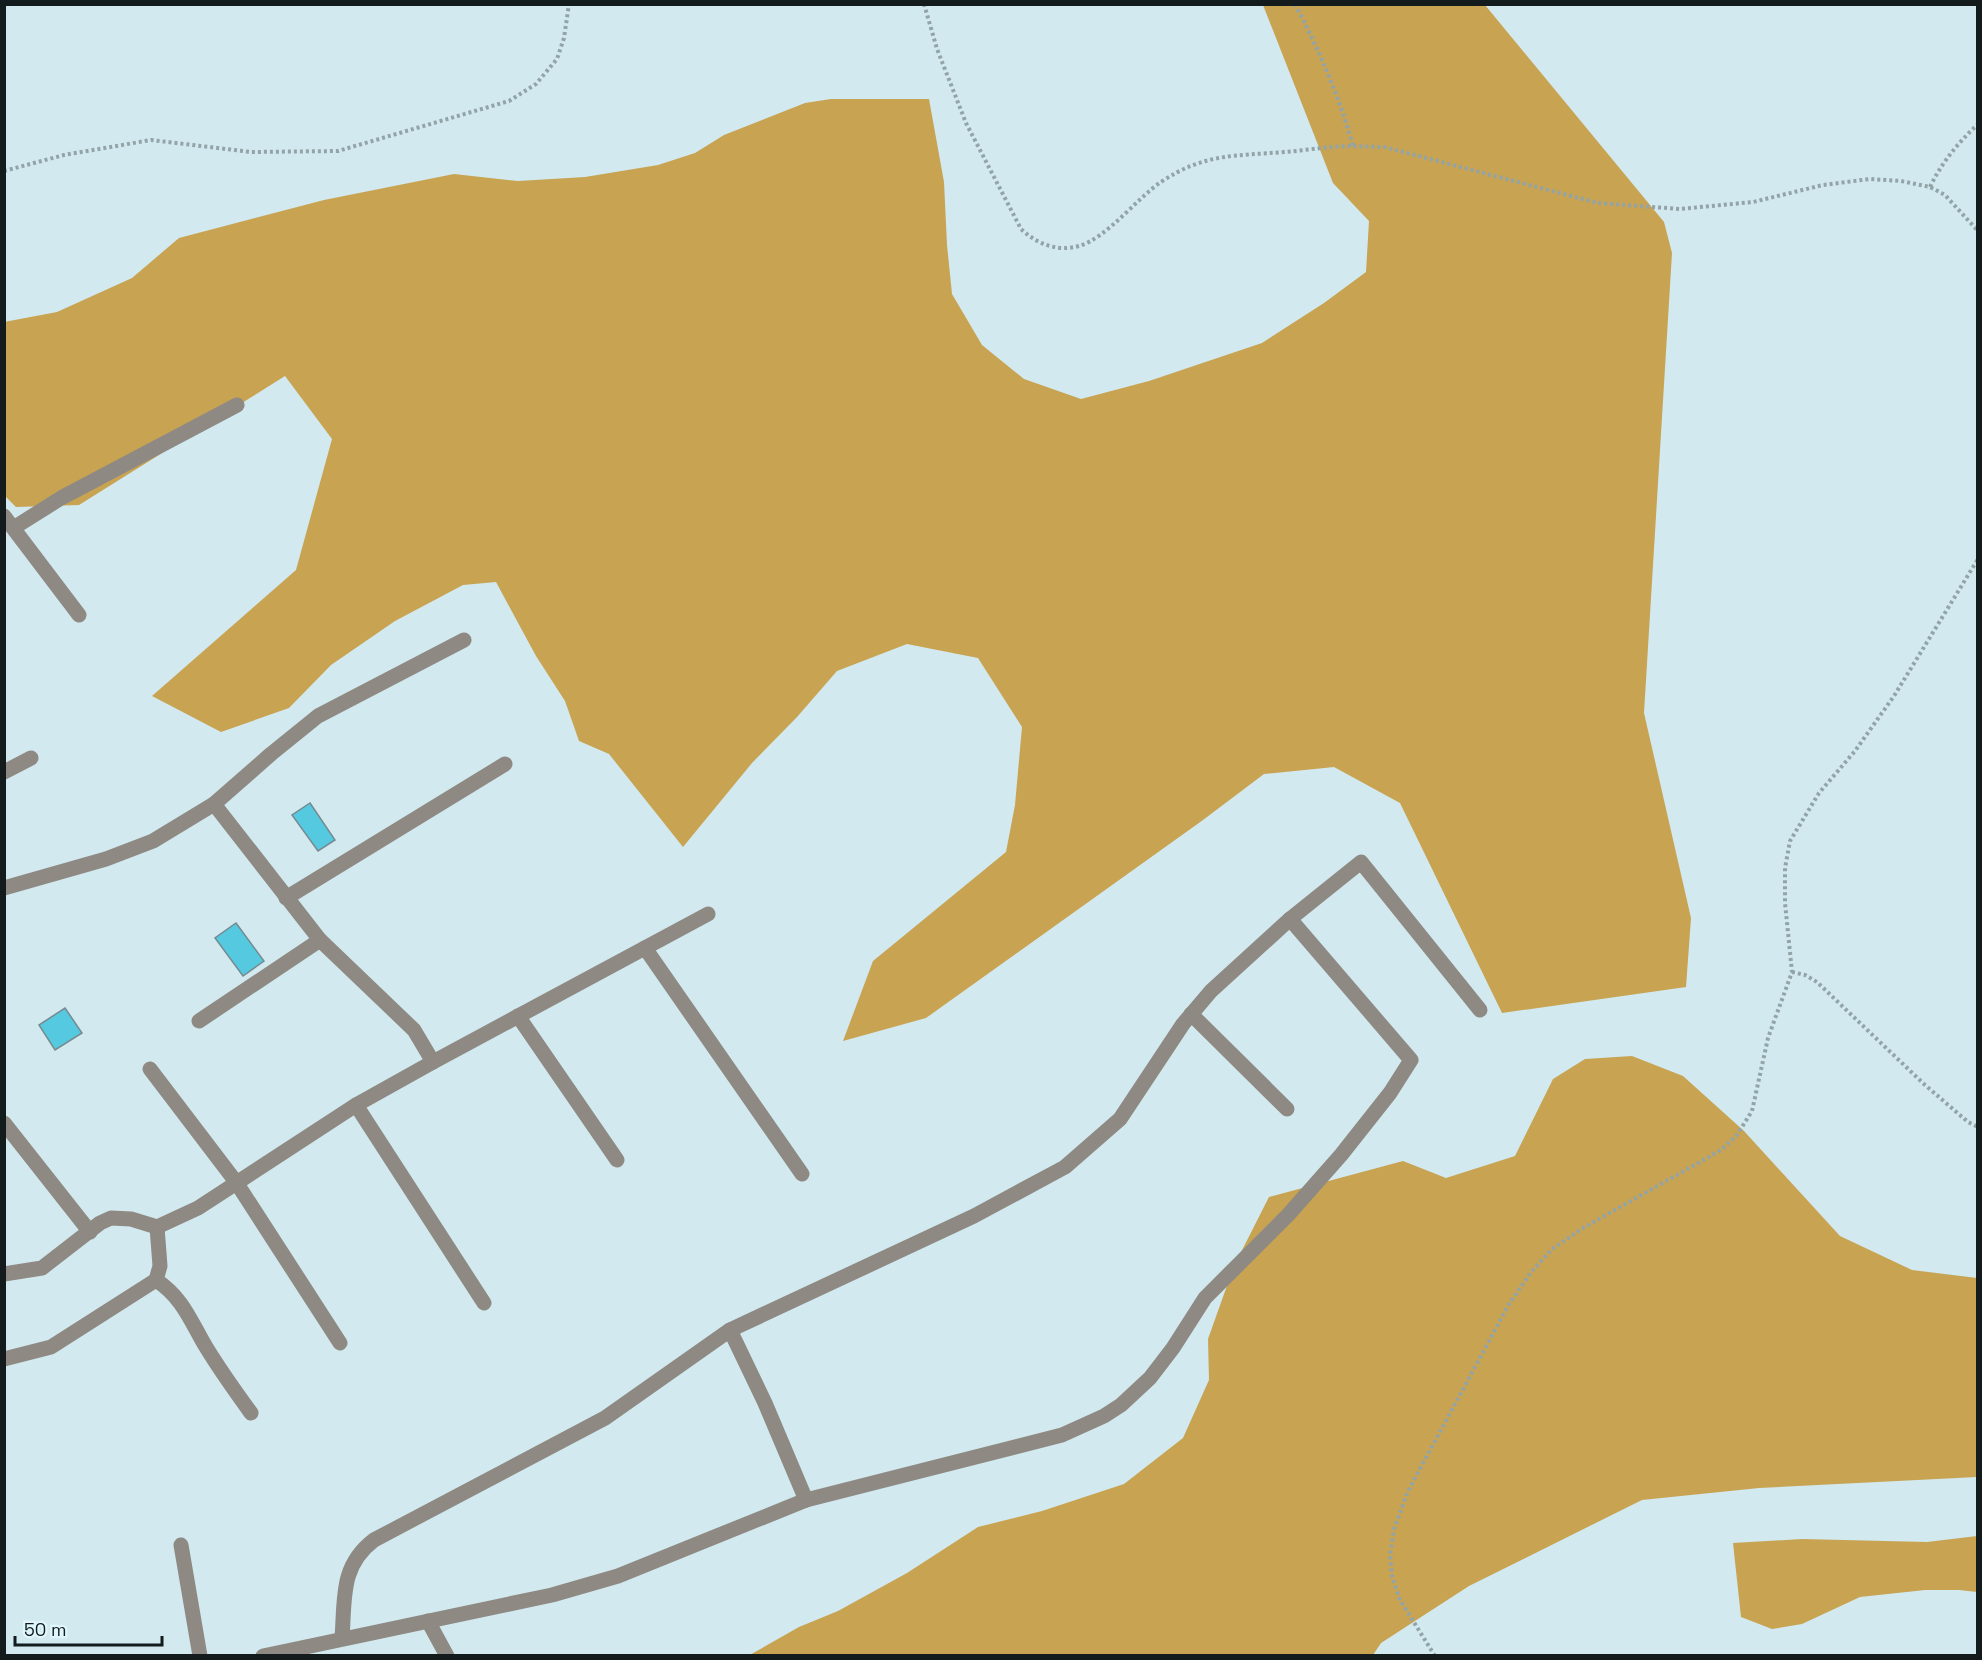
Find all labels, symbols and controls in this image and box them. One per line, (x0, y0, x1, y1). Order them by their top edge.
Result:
scale bar (15, 1609, 162, 1647)
text: 50 m (24, 1618, 66, 1641)

